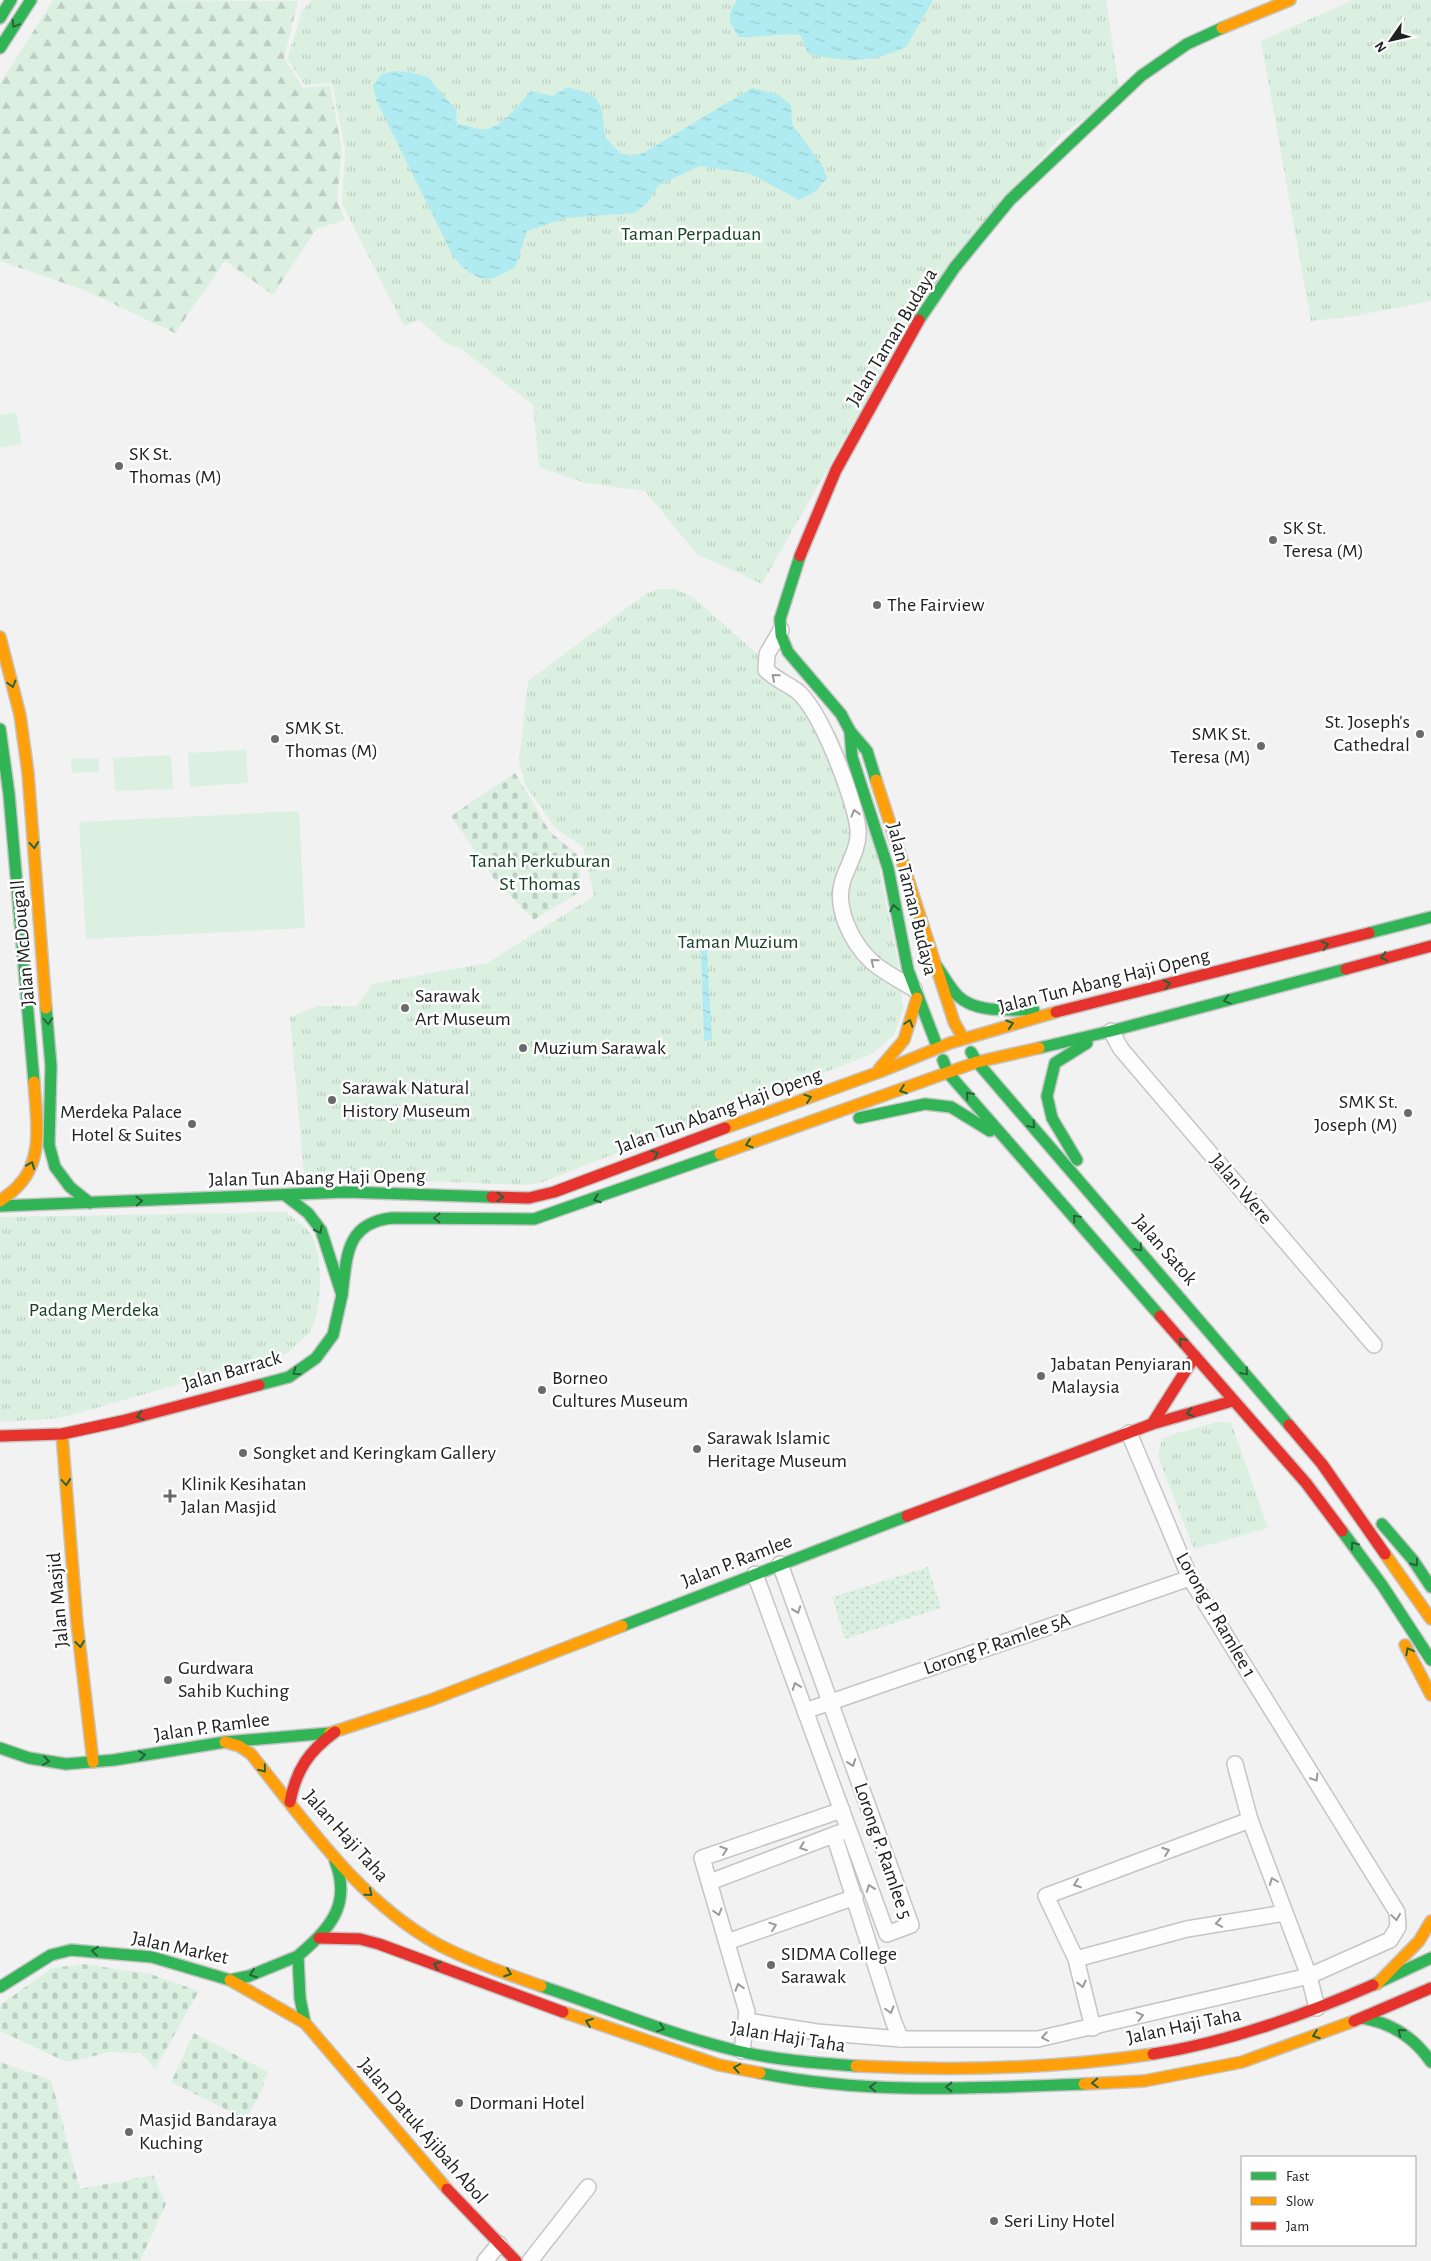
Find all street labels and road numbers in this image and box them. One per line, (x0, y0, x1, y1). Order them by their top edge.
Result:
street label: Jalan Taman Budaya (843, 265, 941, 409)
street label: Jalan Taman Budaya (883, 821, 941, 977)
street label: Jalan McDougall (8, 879, 38, 1007)
street label: Jalan Tun Abang Haji Openg (996, 945, 1212, 1017)
street label: Jalan Tun Abang Haji Openg (614, 1064, 825, 1157)
street label: Jalan Were (1206, 1150, 1276, 1228)
street label: Jalan Tun Abang Haji Openg (208, 1166, 426, 1190)
street label: Jalan Satok (1129, 1211, 1201, 1289)
street label: Jalan Barrack (181, 1347, 283, 1395)
street label: Jalan P. Ramlee (679, 1531, 795, 1591)
street label: Lorong P. Ramlee 1 (1172, 1549, 1260, 1681)
street label: Jalan Masjid (44, 1552, 72, 1648)
street label: Lorong P. Ramlee 5A (921, 1609, 1073, 1679)
street label: Jalan P. Ramlee (153, 1709, 271, 1745)
street label: Lorong P. Ramlee 5 (850, 1780, 916, 1922)
street label: Jalan Haji Taha (300, 1786, 392, 1886)
street label: Jalan Market (130, 1928, 231, 1968)
street label: Jalan Haji Taha (1125, 2004, 1243, 2048)
street label: Jalan Haji Taha (729, 2018, 847, 2056)
street label: Jalan Datuk Ajibah Abol (355, 2055, 491, 2207)

